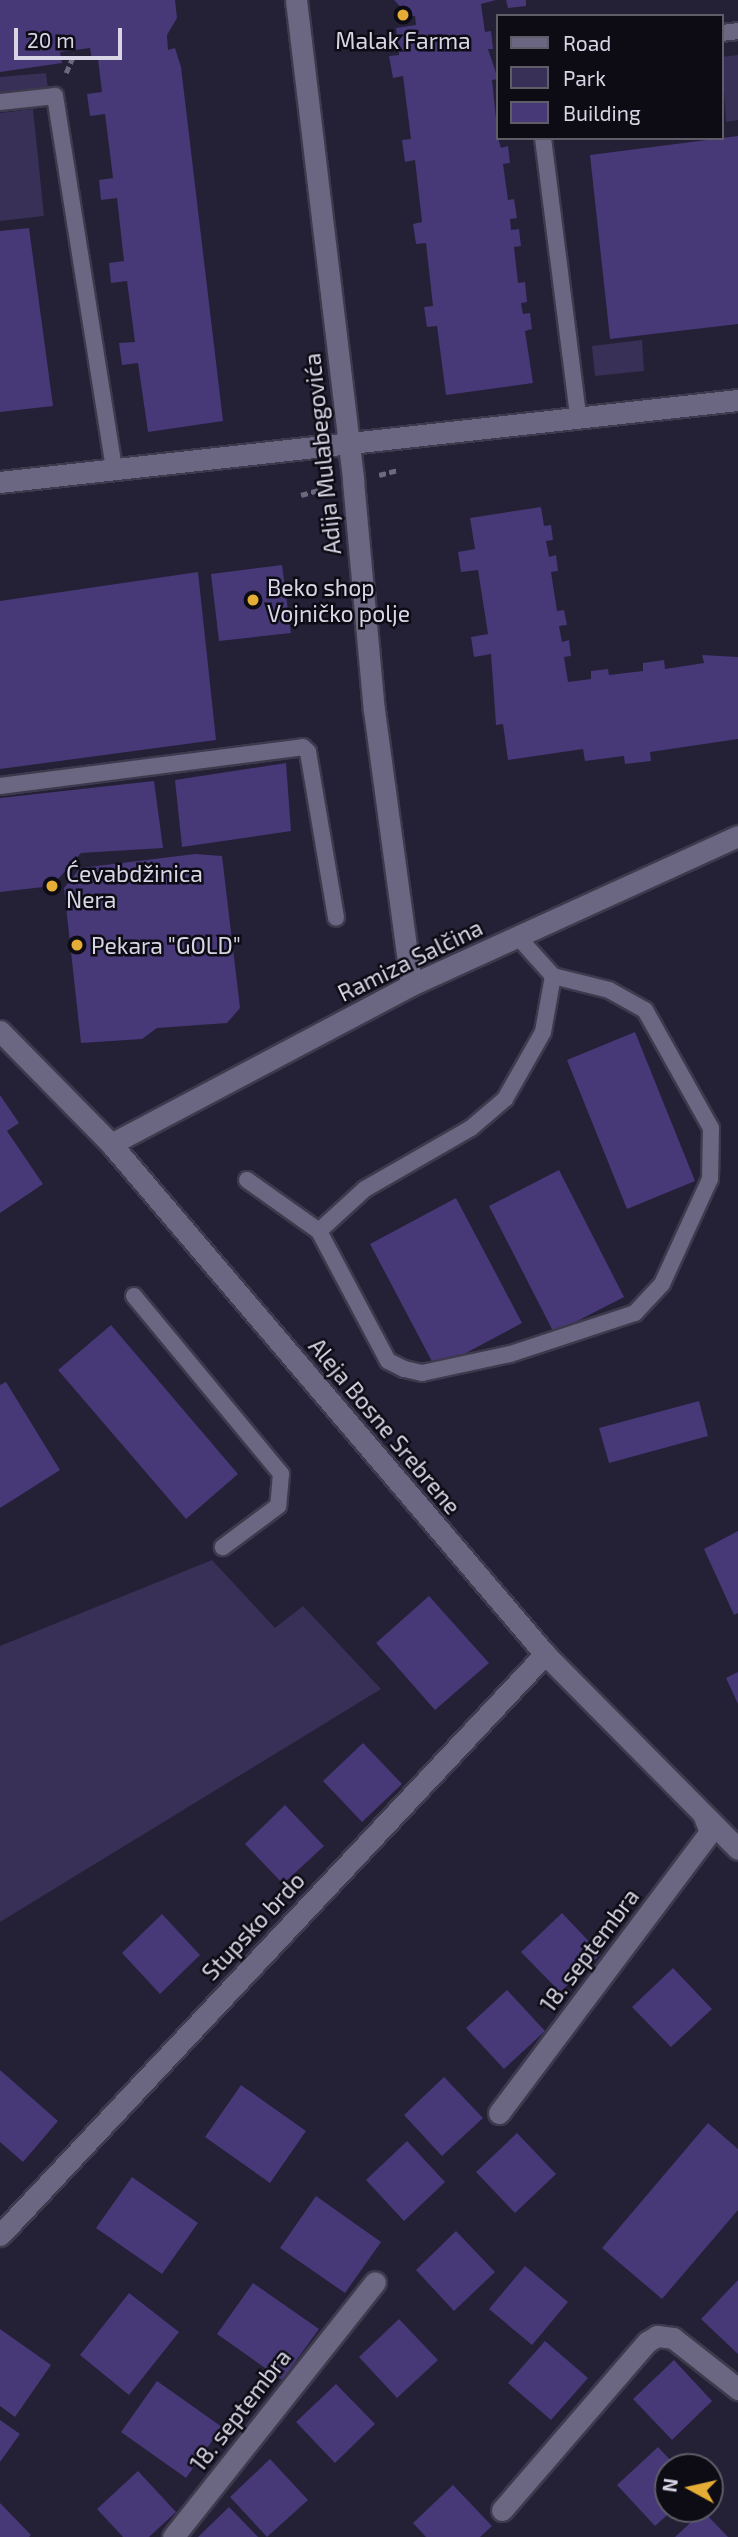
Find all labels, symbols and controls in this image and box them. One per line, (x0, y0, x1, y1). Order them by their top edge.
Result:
marker: Malak Farma (395, 7, 411, 23)
scale bar (18, 14, 126, 58)
legend (496, 14, 724, 140)
place label: Malak Farma (335, 26, 471, 54)
text: 20 m (27, 27, 75, 52)
text: Road (563, 30, 611, 55)
text: Park (563, 65, 606, 90)
text: Building (563, 100, 641, 125)
street label: Adija Mulabegovića (298, 352, 346, 556)
place label: Beko shop Vojničko polje (267, 573, 410, 627)
marker: Beko shop Vojničko polje (245, 592, 261, 608)
place label: Ćevabdžinica Nera (66, 859, 203, 913)
marker: Ćevabdžinica Nera (44, 878, 60, 894)
street label: Ramiza Salčina (333, 913, 487, 1007)
place label: Pekara "GOLD" (91, 931, 241, 959)
marker: Pekara "GOLD" (69, 937, 85, 953)
street label: Aleja Bosne Srebrene (303, 1332, 467, 1520)
street label: Stupsko brdo (196, 1866, 310, 1986)
street label: 18. septembra (534, 1883, 644, 2017)
street label: 18. septembra (184, 2344, 296, 2476)
north arrow (654, 2453, 724, 2523)
text: N (657, 2477, 682, 2494)

